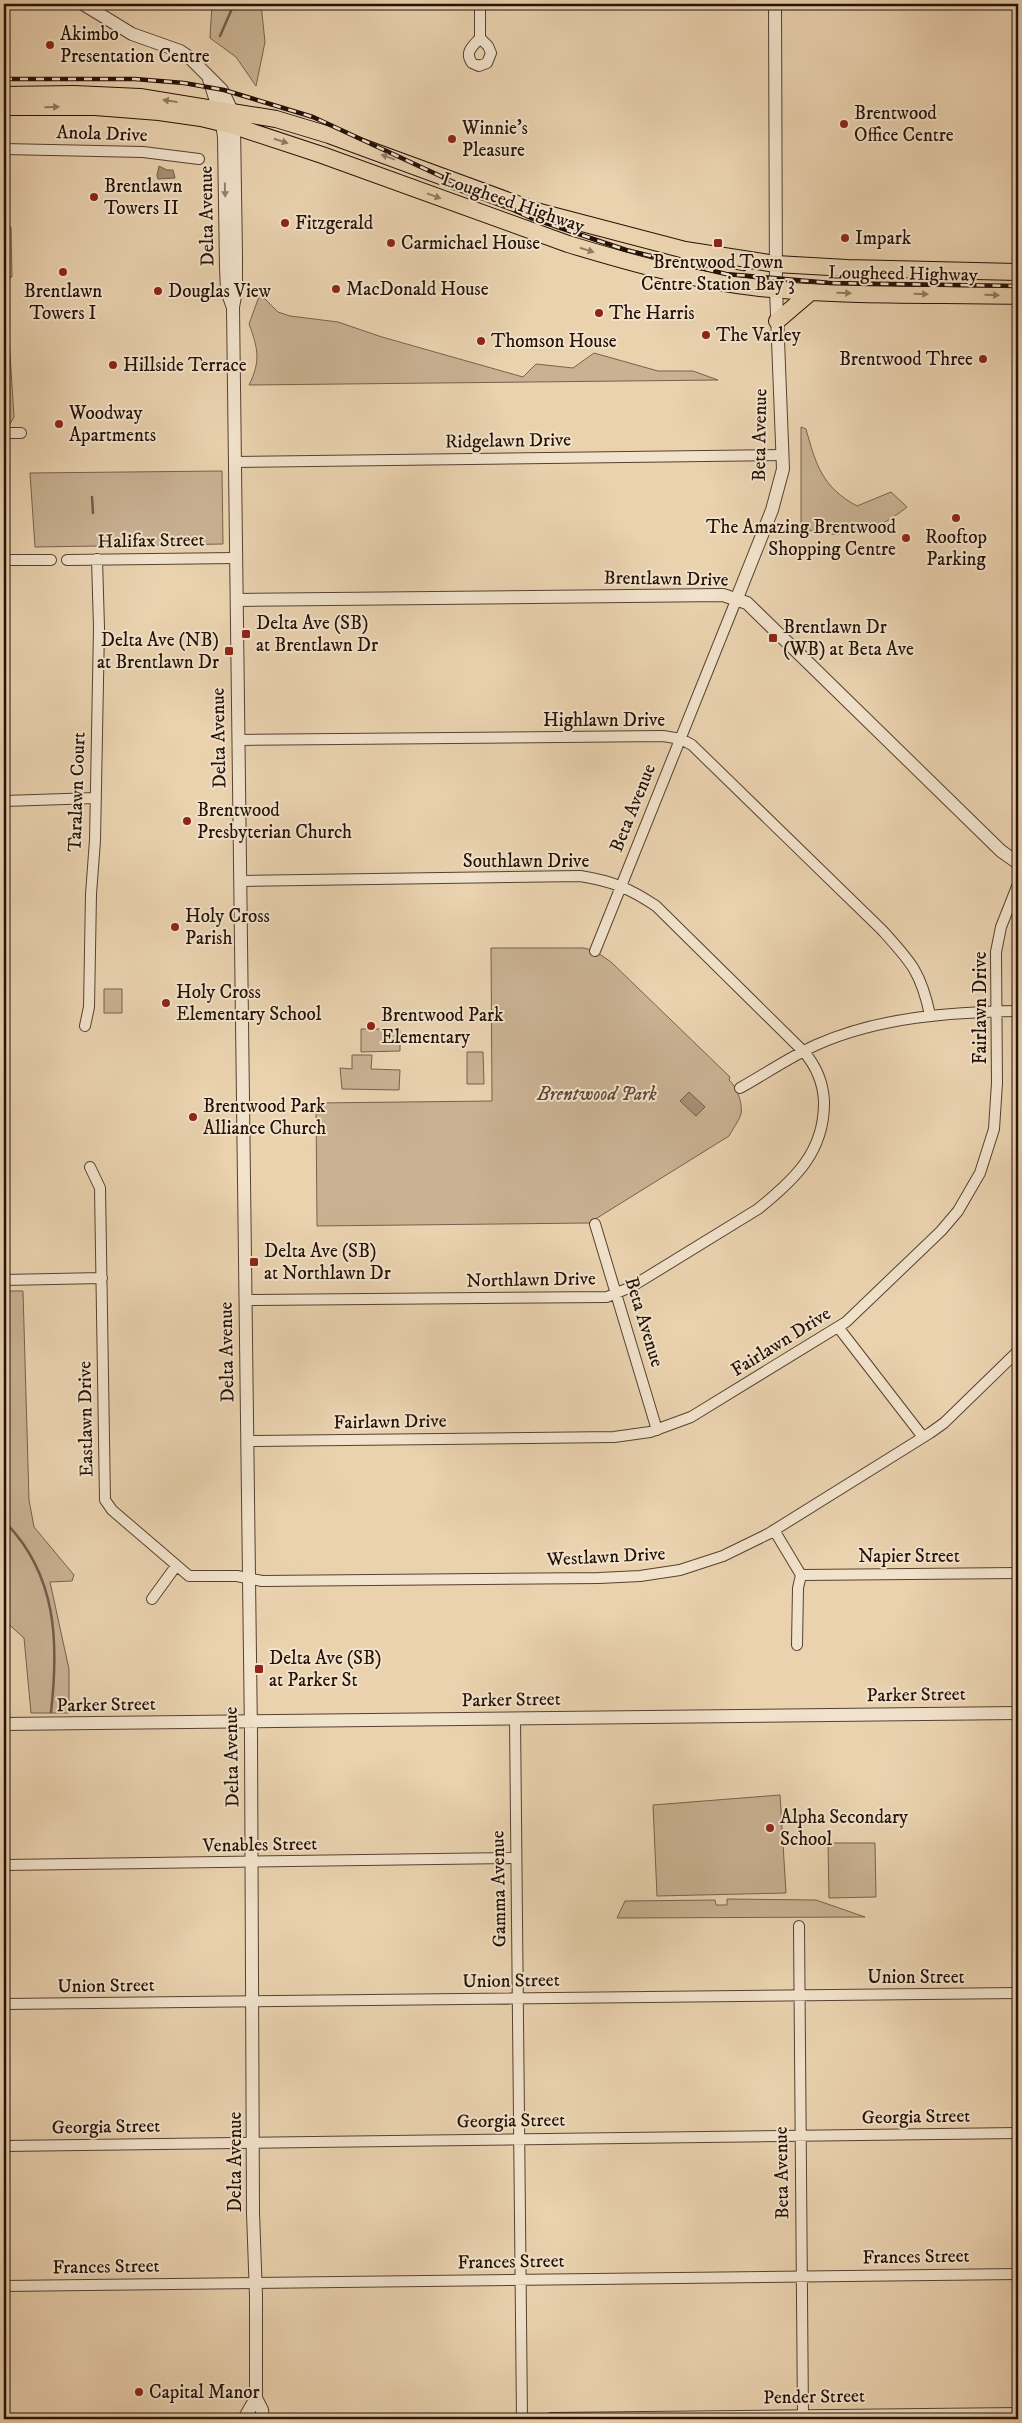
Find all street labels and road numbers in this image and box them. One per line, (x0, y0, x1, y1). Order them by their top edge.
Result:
street label: Anola Drive (56, 121, 148, 147)
street label: Delta Avenue (195, 165, 219, 267)
street label: Lougheed Highway (439, 168, 588, 239)
street label: Lougheed Highway (828, 261, 979, 287)
street label: Beta Avenue (748, 388, 772, 482)
street label: Ridgelawn Drive (445, 428, 571, 454)
street label: Halifax Street (97, 529, 205, 553)
street label: Brentlawn Drive (603, 566, 729, 592)
street label: Delta Avenue (207, 687, 231, 789)
street label: Highlawn Drive (543, 709, 665, 732)
street label: Taralawn Court (63, 732, 91, 852)
street label: Beta Avenue (605, 761, 661, 855)
street label: Southlawn Drive (463, 850, 589, 873)
street label: Fairlawn Drive (969, 951, 992, 1065)
street label: Northlawn Drive (466, 1267, 596, 1293)
street label: Beta Avenue (619, 1274, 669, 1370)
street label: Delta Avenue (215, 1301, 239, 1403)
street label: Fairlawn Drive (727, 1302, 835, 1382)
street label: Eastlawn Drive (73, 1361, 99, 1477)
street label: Fairlawn Drive (333, 1410, 447, 1434)
street label: Westlawn Drive (545, 1542, 666, 1572)
street label: Napier Street (858, 1545, 960, 1568)
street label: Parker Street (866, 1683, 966, 1707)
street label: Parker Street (461, 1688, 561, 1712)
street label: Parker Street (56, 1693, 156, 1717)
street label: Delta Avenue (220, 1706, 244, 1808)
street label: Gamma Avenue (486, 1830, 512, 1948)
street label: Venables Street (202, 1833, 317, 1858)
street label: Union Street (867, 1966, 965, 1989)
street label: Union Street (462, 1969, 560, 1993)
street label: Union Street (57, 1974, 155, 1998)
street label: Georgia Street (861, 2105, 971, 2129)
street label: Georgia Street (456, 2109, 566, 2133)
street label: Delta Avenue (224, 2112, 247, 2212)
street label: Georgia Street (51, 2115, 161, 2139)
street label: Beta Avenue (770, 2126, 794, 2220)
street label: Frances Street (862, 2245, 970, 2269)
street label: Frances Street (457, 2250, 565, 2274)
street label: Frances Street (52, 2255, 160, 2279)
street label: Pender Street (763, 2385, 865, 2409)

